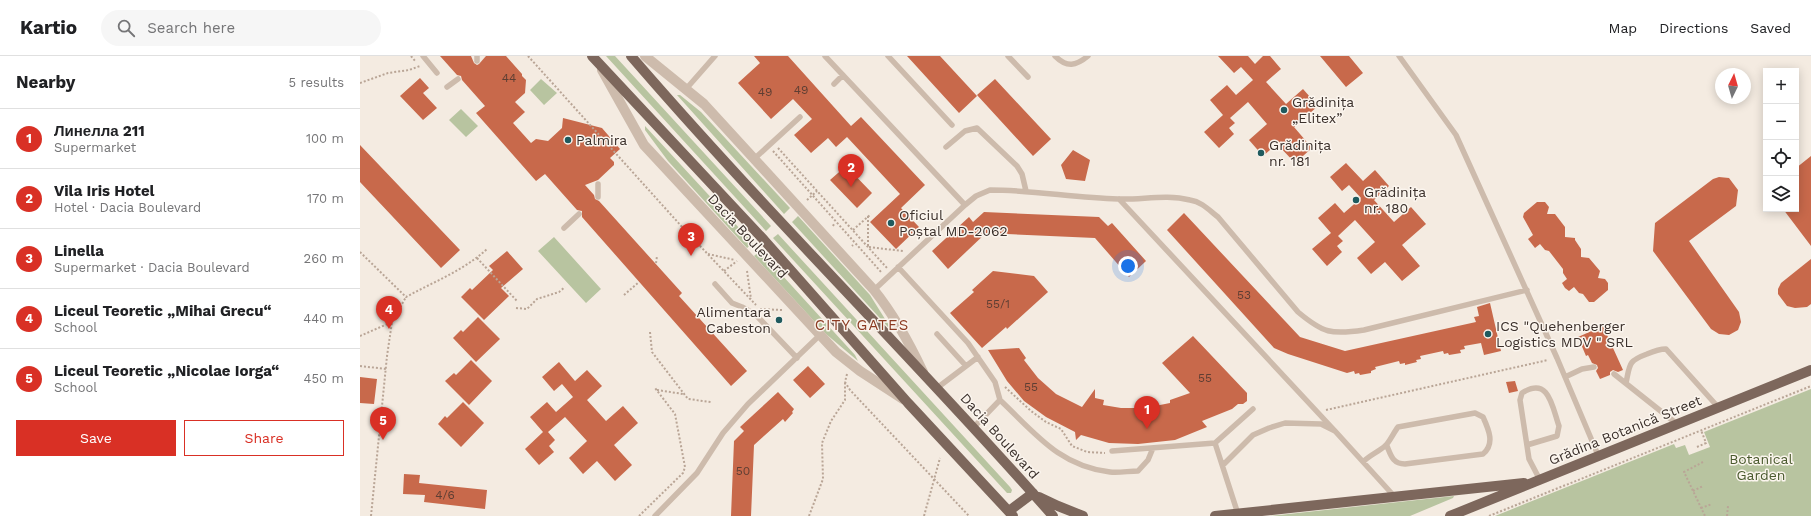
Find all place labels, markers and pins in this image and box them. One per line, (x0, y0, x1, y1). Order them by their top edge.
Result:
place label: Grădinița „Elitex” (1292, 94, 1354, 126)
marker: Grădinița „Elitex” (1279, 105, 1289, 115)
place label: Palmira (576, 132, 627, 148)
marker: Palmira (563, 135, 573, 145)
place label: Grădinița nr. 181 (1269, 137, 1331, 169)
marker: Grădinița nr. 181 (1256, 148, 1266, 158)
pin: 2 (838, 154, 864, 187)
place label: Grădinița nr. 180 (1364, 184, 1426, 216)
marker: Grădinița nr. 180 (1351, 195, 1361, 205)
place label: Oficiul Poștal MD-2062 (899, 207, 1008, 240)
marker: Oficiul Poștal MD-2062 (886, 218, 896, 228)
pin: 3 (678, 223, 704, 256)
pin: 4 (376, 296, 402, 329)
place label: Alimentara Cabeston (697, 304, 771, 336)
marker: Alimentara Cabeston (774, 315, 784, 325)
place label: ICS "Quehenberger Logistics MDV " SRL (1496, 318, 1633, 350)
marker: ICS "Quehenberger Logistics MDV " SRL (1483, 329, 1493, 339)
pin: 1 (1134, 396, 1160, 429)
pin: 5 (370, 407, 396, 440)

